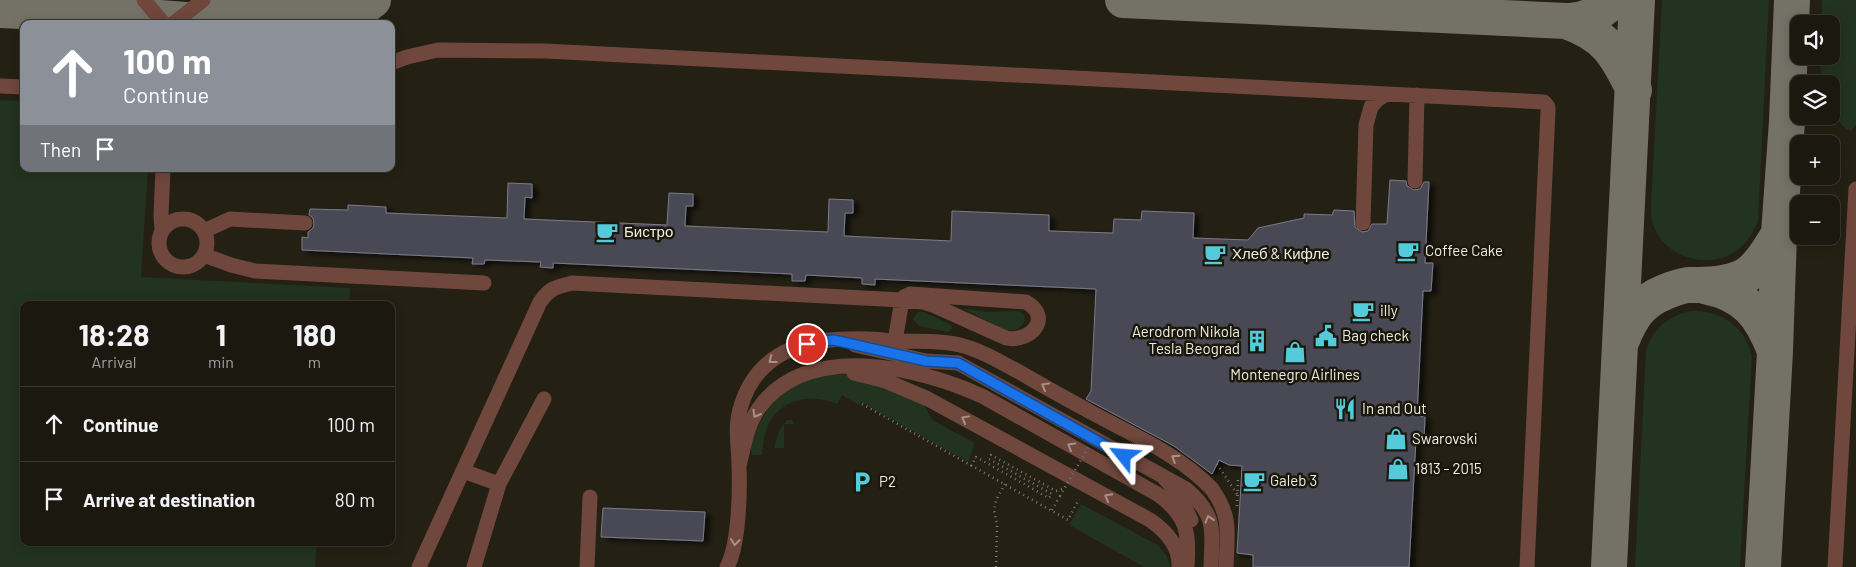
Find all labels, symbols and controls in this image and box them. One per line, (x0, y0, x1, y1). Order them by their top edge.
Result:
map controls (1790, 15, 1840, 245)
button: sound (1790, 15, 1840, 65)
text: 100 m (123, 39, 212, 81)
icon: ahead (40, 40, 105, 105)
button: layers (1790, 75, 1840, 125)
text: Continue (123, 81, 209, 107)
icon: arrive (91, 135, 119, 163)
button: + (1790, 135, 1840, 185)
text: Then (40, 138, 81, 161)
button: − (1790, 195, 1840, 245)
cafe icon: Бистро (594, 219, 620, 245)
place label: Бистро (624, 222, 673, 240)
cafe icon: Coffee Cake (1395, 238, 1421, 264)
cafe icon: Хлеб & Кифле (1202, 241, 1228, 267)
place label: Coffee Cake (1425, 241, 1503, 259)
place label: Хлеб & Кифле (1232, 244, 1330, 262)
cafe icon: illy (1350, 298, 1376, 324)
place label: illy (1380, 301, 1398, 319)
text: 18:28 (79, 316, 149, 352)
text: 1 (216, 316, 226, 352)
text: 180 (292, 316, 336, 352)
place label: Aerodrom Nikola Tesla Beograd (1132, 322, 1240, 357)
pin (786, 323, 828, 365)
public building icon: Bag check (1313, 323, 1339, 349)
place label: Bag check (1342, 326, 1410, 344)
building icon: Aerodrom Nikola Tesla Beograd (1244, 328, 1270, 354)
icon: arrive (793, 330, 821, 358)
shop icon: Montenegro Airlines (1282, 339, 1308, 365)
text: Arrival (92, 352, 136, 371)
text: min (208, 352, 234, 371)
text: m (308, 352, 321, 371)
one-way arrow (769, 354, 778, 362)
place label: Montenegro Airlines (1230, 365, 1360, 383)
one-way arrow (1041, 383, 1050, 393)
restaurant icon: In and Out (1332, 396, 1358, 422)
place label: In and Out (1362, 399, 1427, 417)
one-way arrow (752, 409, 762, 418)
icon: ahead (40, 410, 68, 438)
text: Continue (83, 413, 159, 436)
text: 100 m (327, 413, 375, 436)
one-way arrow (961, 415, 970, 425)
shop icon: Swarovski (1383, 426, 1409, 452)
position arrow (1097, 429, 1149, 481)
place label: Swarovski (1412, 429, 1478, 447)
one-way arrow (1067, 443, 1076, 453)
one-way arrow (1171, 455, 1180, 464)
shop icon: 1813 - 2015 (1385, 456, 1411, 482)
place label: 1813 - 2015 (1415, 459, 1482, 477)
cafe icon: Galeb 3 (1241, 468, 1267, 494)
parking icon: P2 (849, 469, 875, 495)
place label: Galeb 3 (1270, 471, 1317, 489)
place label: P2 (879, 472, 896, 490)
icon: arrive (40, 485, 68, 513)
text: Arrive at destination (83, 488, 255, 511)
text: 80 m (335, 488, 375, 511)
one-way arrow (1104, 493, 1113, 503)
one-way arrow (1204, 515, 1214, 523)
one-way arrow (730, 538, 741, 546)

